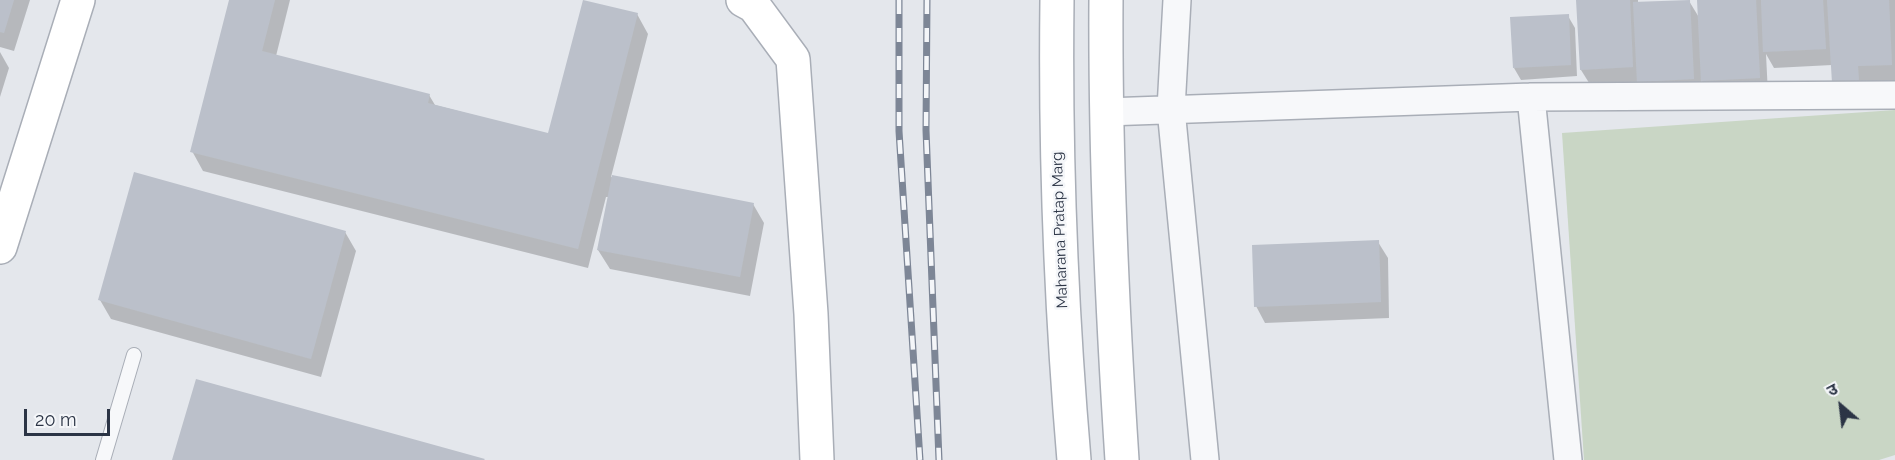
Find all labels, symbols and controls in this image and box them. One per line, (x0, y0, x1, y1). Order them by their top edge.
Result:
street label: Maharana Pratap Marg (1048, 151, 1072, 309)
north arrow (1811, 376, 1871, 436)
text: उ (1824, 379, 1841, 400)
scale bar (27, 397, 112, 435)
text: 20 m (35, 409, 77, 430)

